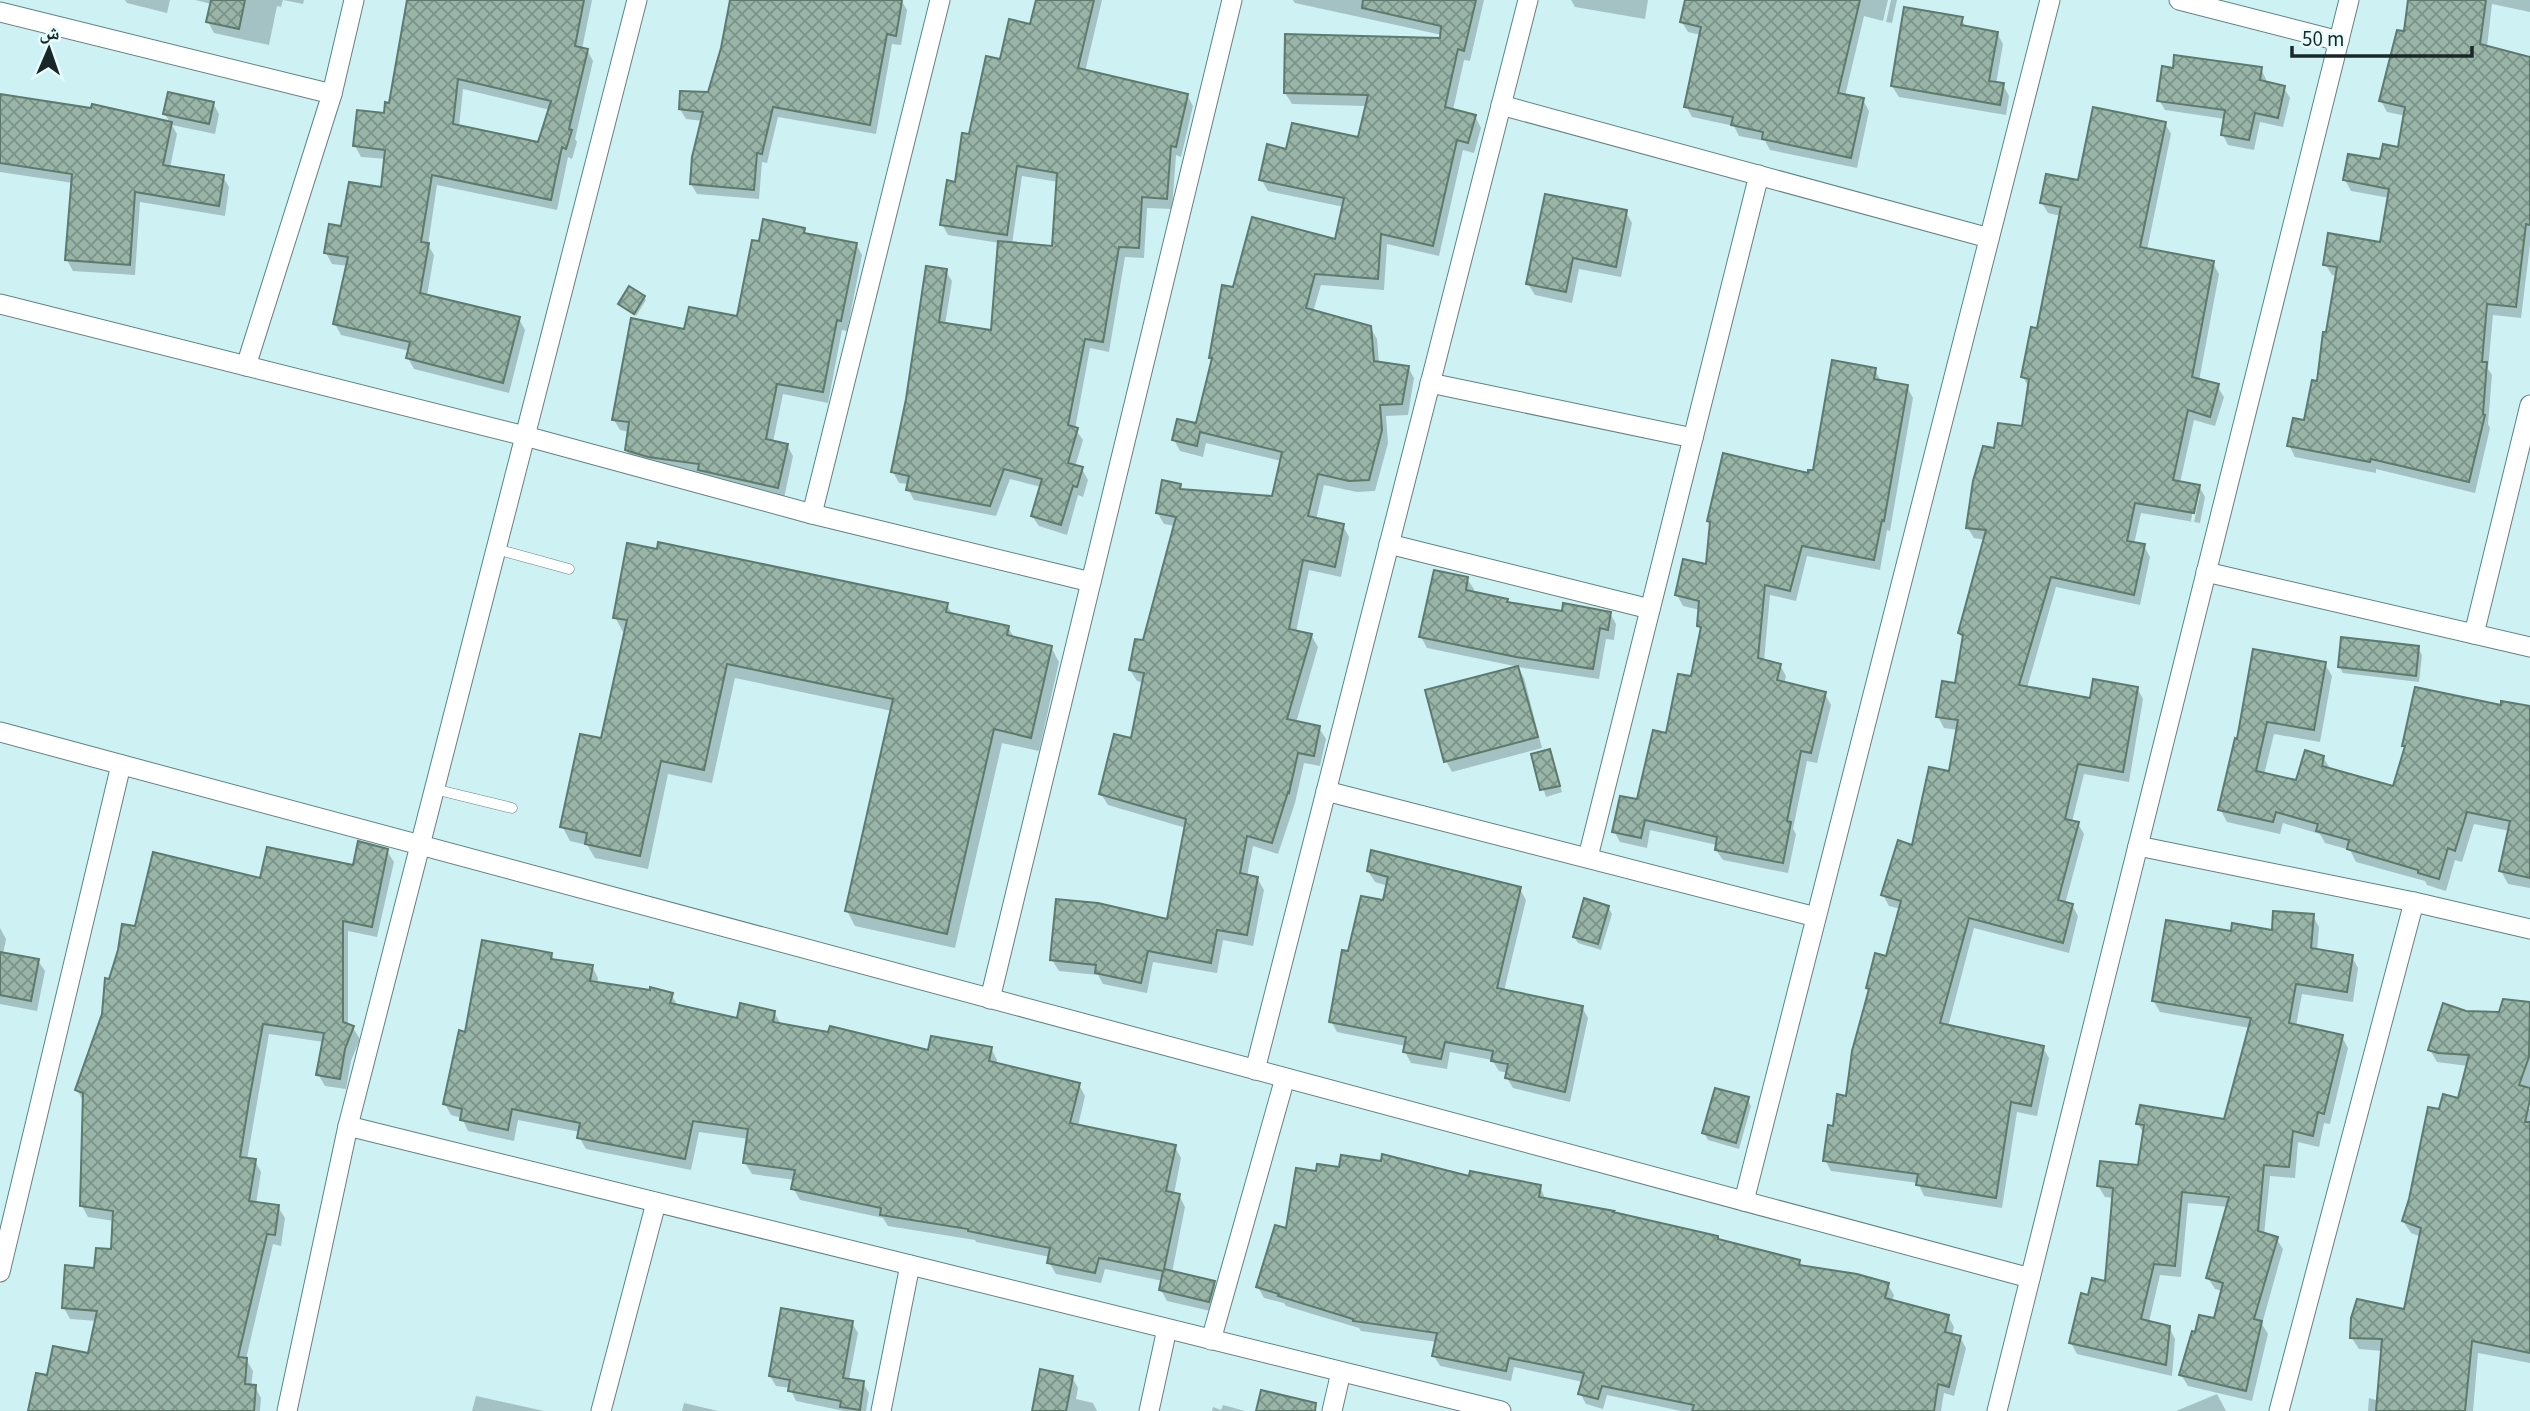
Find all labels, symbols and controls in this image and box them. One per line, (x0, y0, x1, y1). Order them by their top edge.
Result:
north arrow (14, 14, 84, 84)
scale bar (2292, 14, 2472, 58)
text: ش (39, 20, 60, 47)
text: 50 m (2302, 24, 2344, 54)

